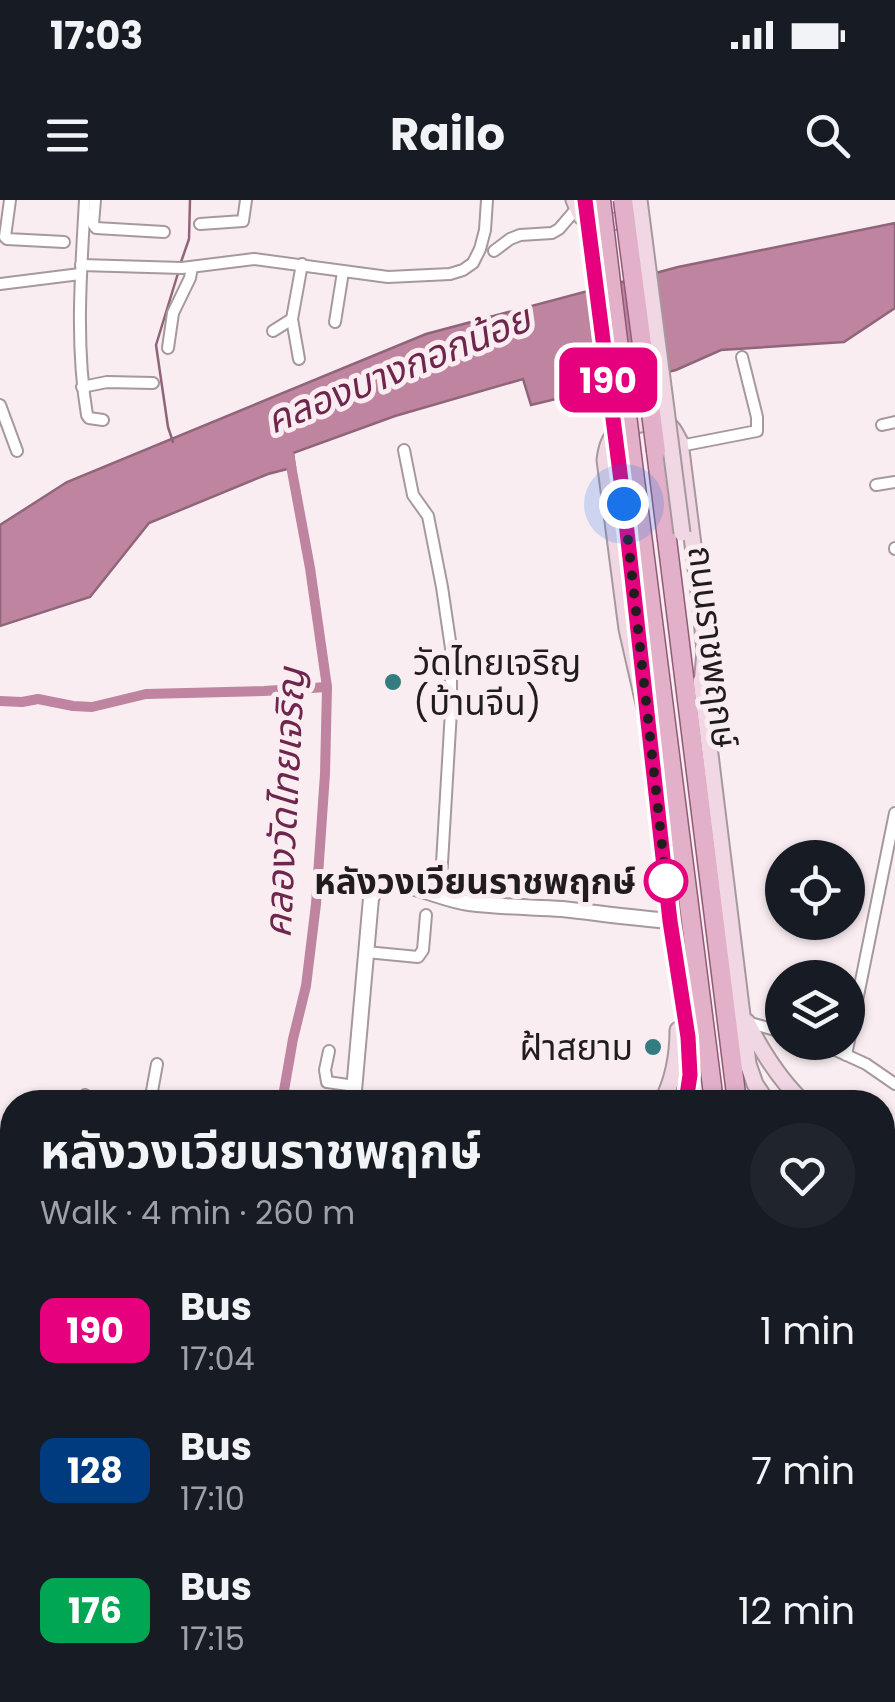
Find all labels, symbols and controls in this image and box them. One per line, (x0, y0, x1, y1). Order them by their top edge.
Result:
text: 17:03 (50, 9, 143, 62)
text: Railo (390, 103, 505, 166)
icon: menu (40, 108, 95, 163)
icon: search (800, 108, 855, 163)
water label: คลองบางกอกน้อย (258, 291, 541, 446)
line badge: 190 (550, 348, 666, 412)
text: 190 (579, 356, 637, 405)
your location (599, 479, 649, 529)
street label: ถนนราชพฤกษ์ (676, 543, 750, 751)
place label: วัดไทยเจริญ (บ้านจีน) (413, 638, 581, 727)
water label: คลองวัดไทยเจริญ (250, 664, 318, 939)
marker: วัดไทยเจริญ (บ้านจีน) (382, 671, 404, 693)
map controls (765, 840, 865, 1060)
button: locate (765, 840, 865, 940)
place label: หลังวงเวียนราชพฤกษ์ (314, 857, 636, 906)
marker: หลังวงเวียนราชพฤกษ์ (645, 860, 687, 902)
button: layers (765, 960, 865, 1060)
place label: ฝ้าสยาม (519, 1023, 633, 1072)
marker: ฝ้าสยาม (642, 1036, 664, 1058)
text: หลังวงเวียนราชพฤกษ์ (40, 1118, 482, 1185)
button: heart (750, 1123, 855, 1228)
text: Walk · 4 min · 260 m (40, 1190, 355, 1235)
text: Bus (180, 1280, 252, 1333)
text: 1 min (760, 1304, 855, 1357)
text: 190 (66, 1306, 124, 1355)
text: 17:04 (180, 1336, 255, 1381)
text: Bus (180, 1420, 252, 1473)
text: 7 min (751, 1444, 855, 1497)
text: 128 (67, 1446, 123, 1495)
text: 17:10 (180, 1476, 245, 1521)
text: Bus (180, 1560, 252, 1613)
text: 12 min (738, 1584, 855, 1637)
text: 176 (68, 1586, 122, 1635)
text: 17:15 (180, 1616, 245, 1661)

